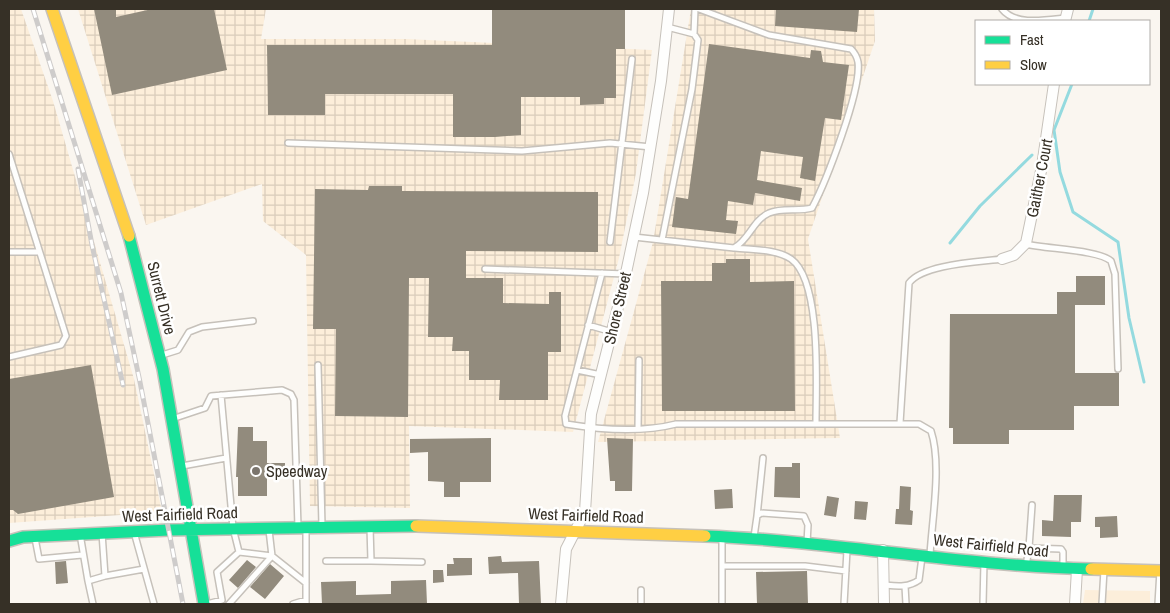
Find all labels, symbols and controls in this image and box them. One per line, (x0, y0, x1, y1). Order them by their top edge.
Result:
legend (975, 20, 1150, 85)
text: Fast (1020, 29, 1044, 50)
text: Slow (1020, 54, 1047, 75)
street label: Gaither Court (1021, 137, 1057, 219)
street label: Surrett Drive (142, 259, 182, 337)
street label: Shore Street (598, 269, 636, 346)
place label: Speedway (266, 460, 328, 482)
marker: Speedway (250, 465, 262, 477)
street label: West Fairfield Road (122, 501, 238, 527)
street label: West Fairfield Road (528, 502, 644, 528)
street label: West Fairfield Road (932, 528, 1050, 562)

